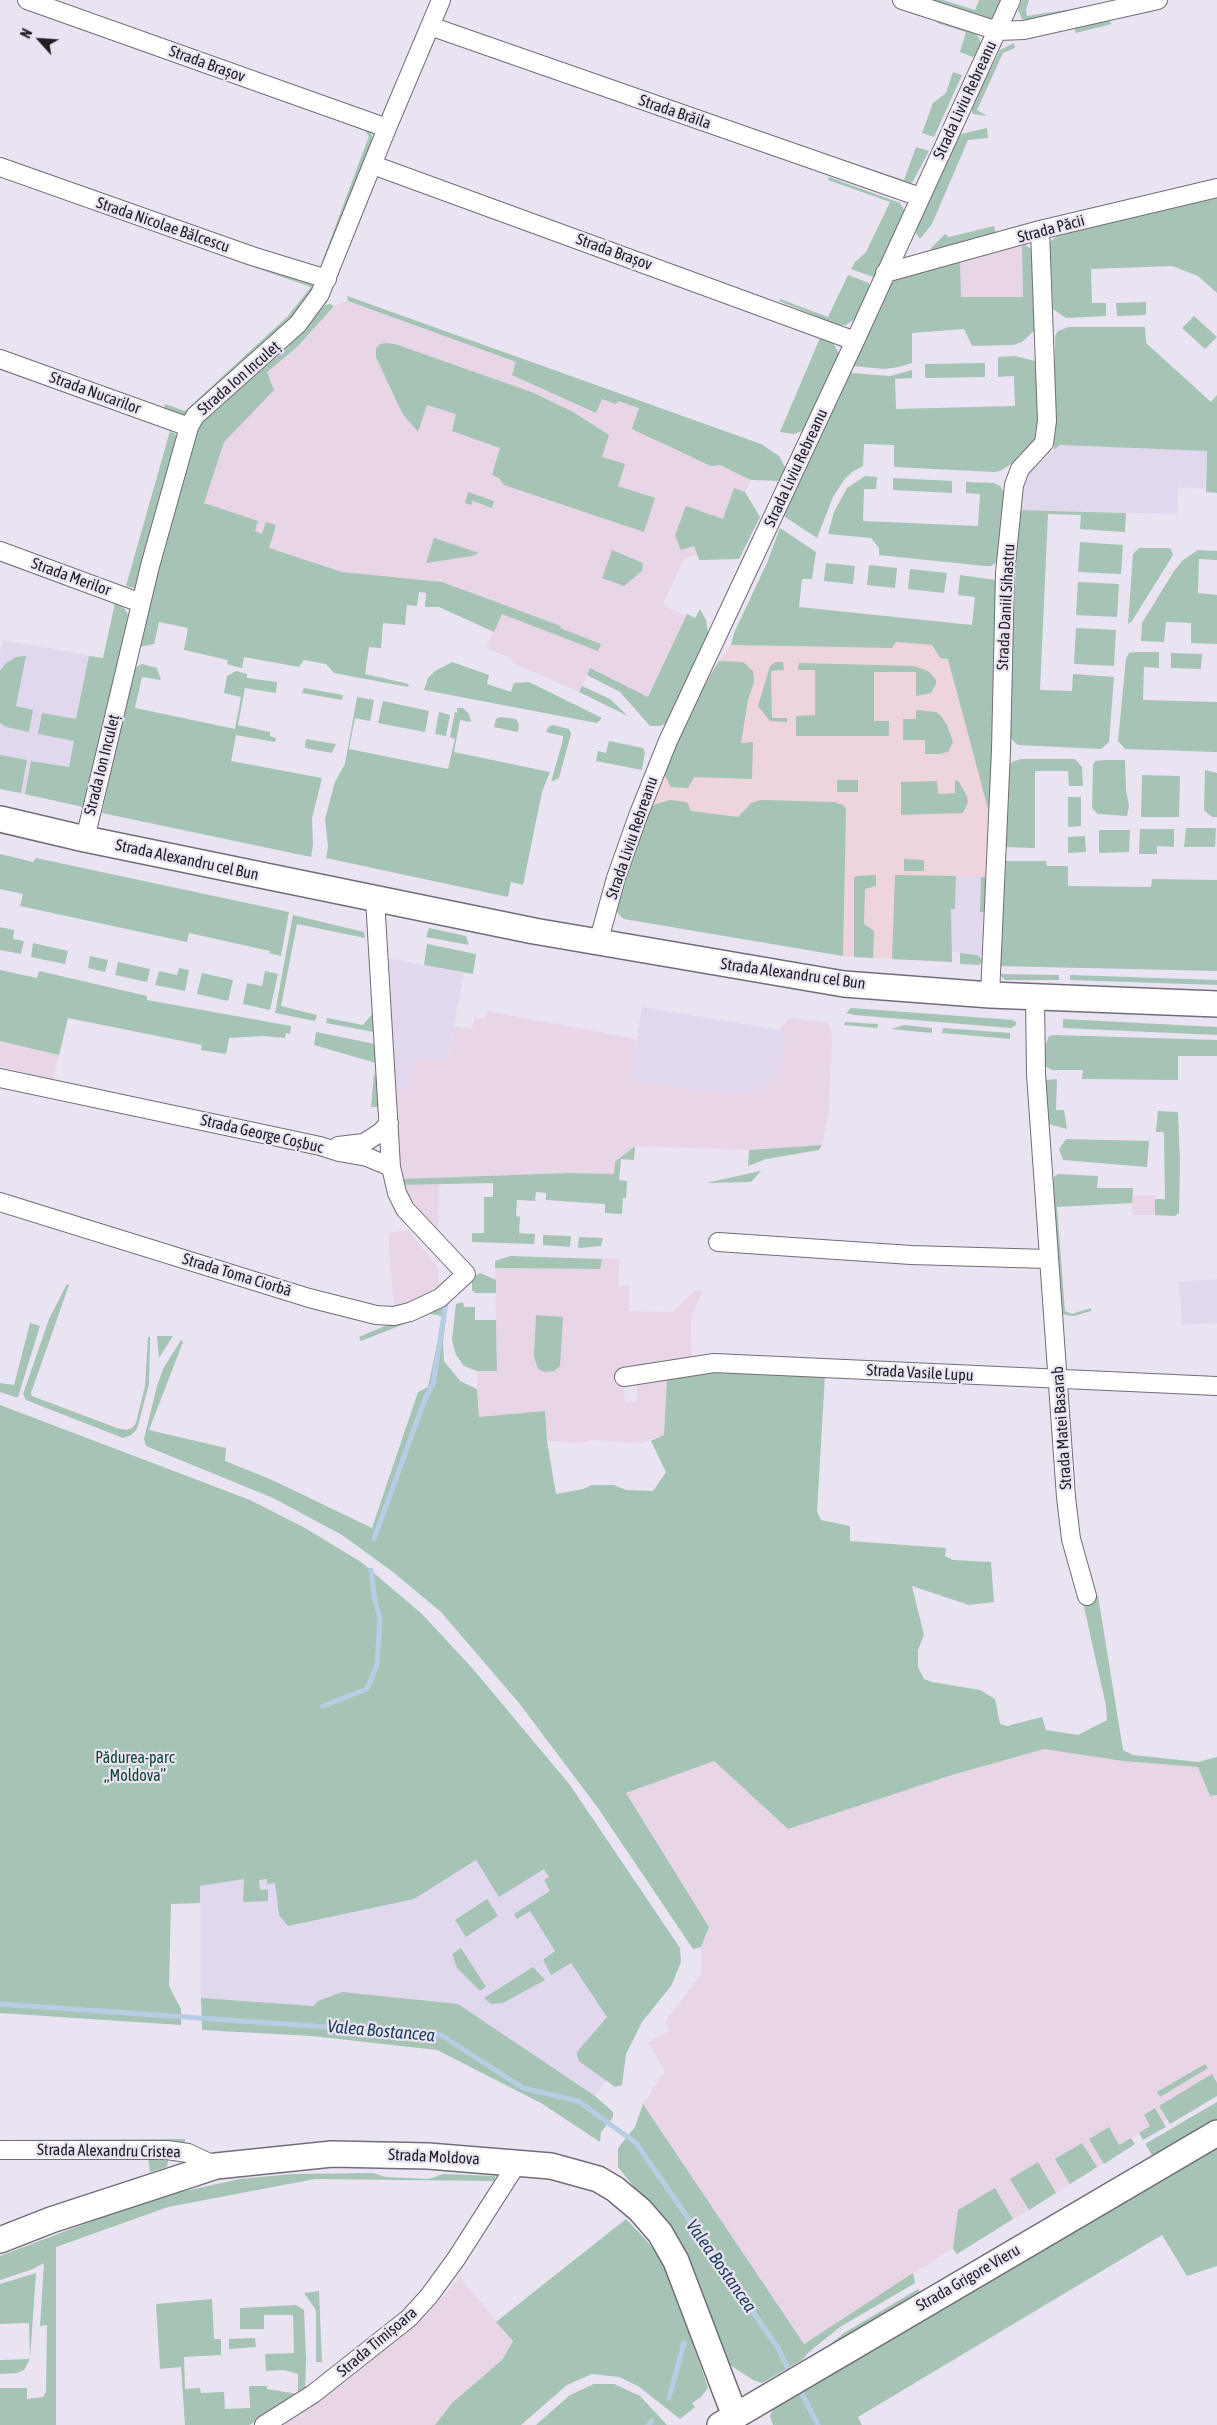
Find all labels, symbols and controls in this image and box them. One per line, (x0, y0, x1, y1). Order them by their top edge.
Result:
north arrow (15, 15, 65, 65)
text: N (18, 26, 36, 41)
street label: Strada Liviu Rebreanu (929, 38, 1001, 162)
street label: Strada Brașov (166, 41, 248, 87)
street label: Strada Brăila (636, 91, 714, 133)
street label: Strada Nicolae Bălcescu (94, 193, 232, 257)
street label: Strada Păcii (1015, 211, 1087, 247)
street label: Strada Brașov (573, 229, 655, 275)
street label: Strada Ion Inculeț (194, 337, 284, 419)
street label: Strada Nucarilor (47, 368, 143, 418)
street label: Strada Liviu Rebreanu (760, 406, 832, 530)
street label: Strada Daniil Sihastru (993, 543, 1019, 671)
street label: Strada Merilor (29, 554, 113, 600)
street label: Strada Ion Inculeț (80, 713, 124, 817)
street label: Strada Liviu Rebreanu (602, 774, 662, 902)
street label: Strada Alexandru cel Bun (114, 835, 260, 885)
street label: Strada Alexandru cel Bun (719, 954, 867, 994)
street label: Strada George Coșbuc (199, 1111, 325, 1157)
street label: Strada Toma Ciorbă (180, 1249, 294, 1301)
street label: Strada Vasile Lupu (866, 1361, 974, 1385)
street label: Strada Matei Basarab (1048, 1366, 1076, 1490)
park label: Pădurea-parc „Moldova” (95, 1748, 175, 1786)
water label: Valea Bostancea (326, 2016, 436, 2046)
street label: Strada Alexandru Cristea (37, 2140, 181, 2162)
street label: Strada Moldova (388, 2145, 480, 2169)
water label: Valea Bostancea (681, 2216, 761, 2316)
street label: Strada Grigore Vieru (913, 2240, 1023, 2316)
street label: Strada Timișoara (333, 2303, 421, 2381)

